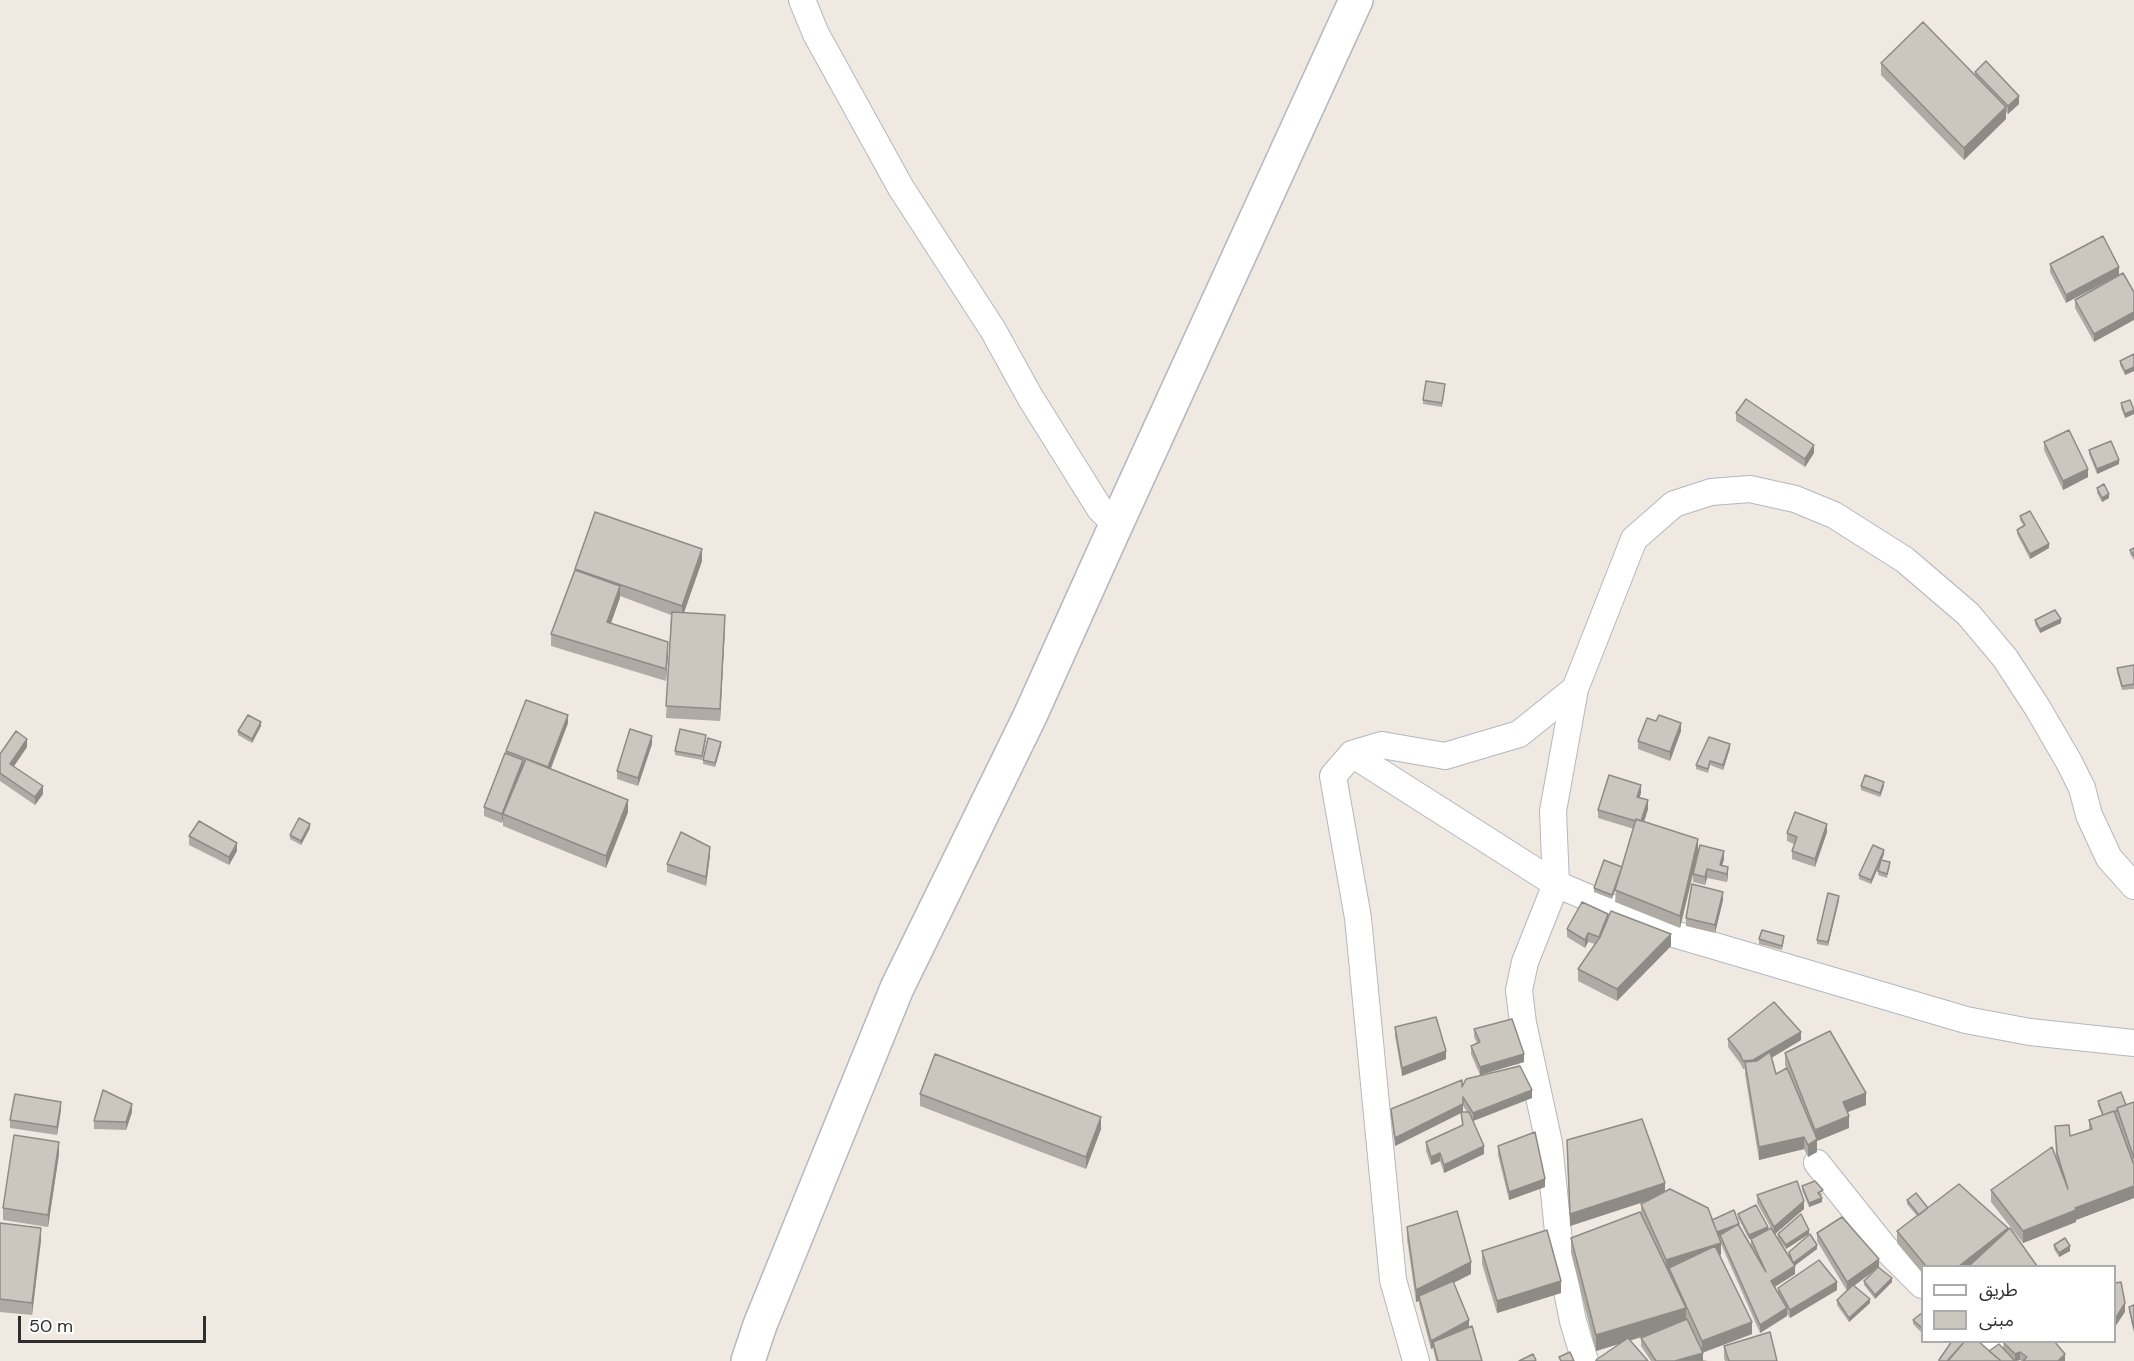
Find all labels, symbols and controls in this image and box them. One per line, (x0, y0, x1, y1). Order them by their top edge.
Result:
legend (1921, 1265, 2116, 1343)
text: طريق (1979, 1278, 2018, 1302)
scale bar (21, 1304, 208, 1342)
text: مبنى (1979, 1308, 2014, 1332)
text: 50 m (29, 1314, 73, 1338)

